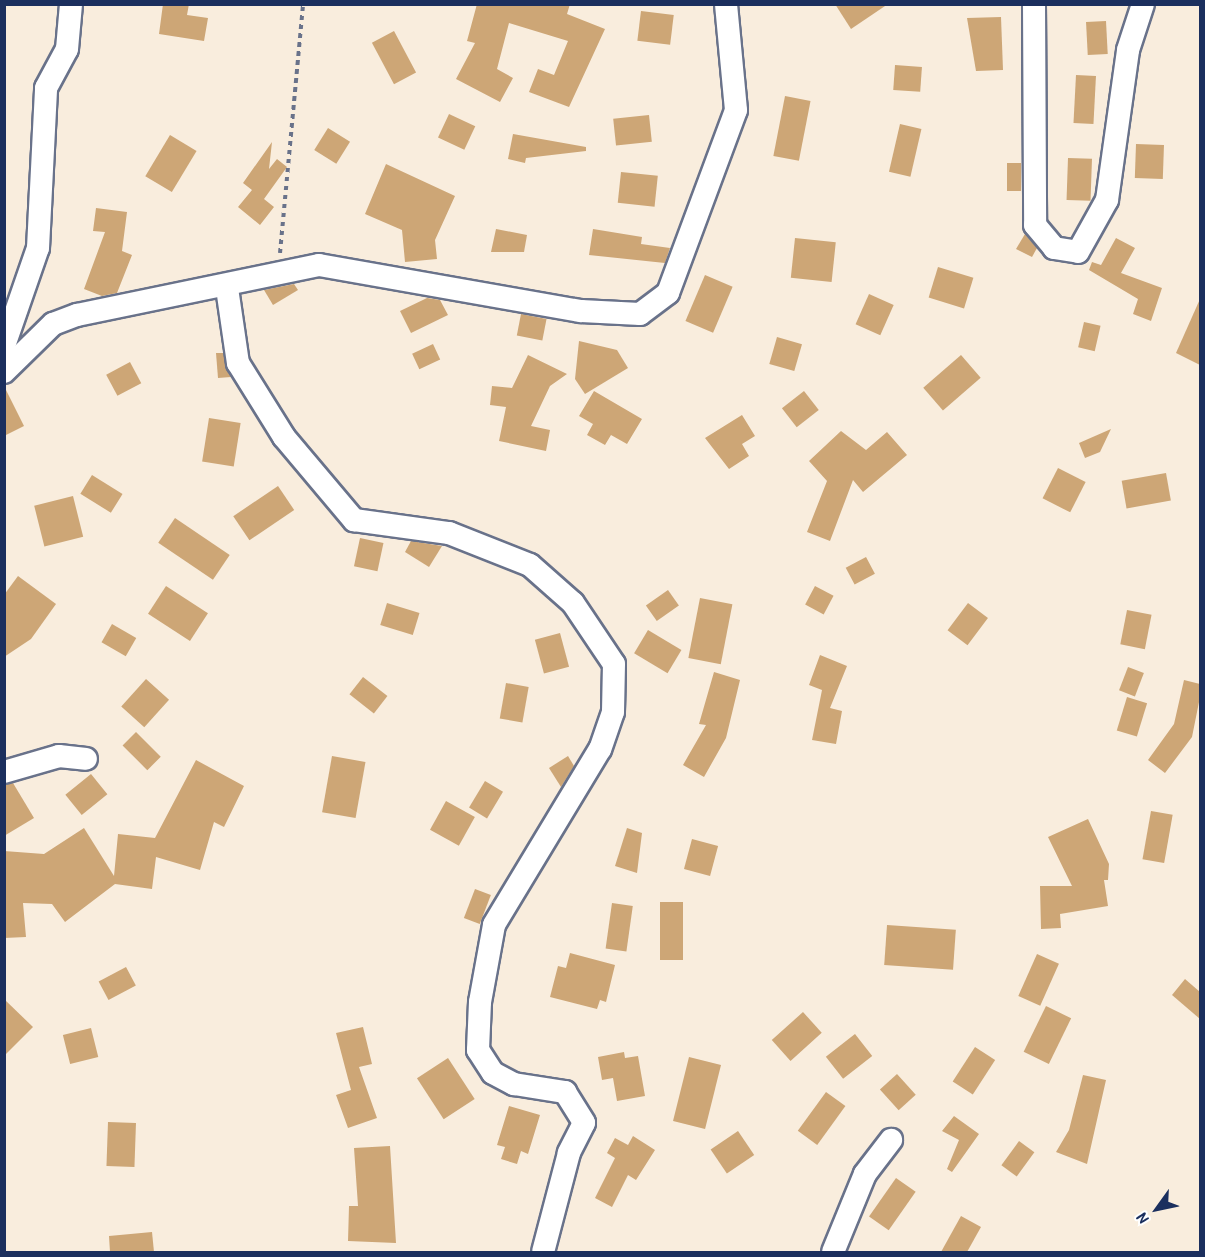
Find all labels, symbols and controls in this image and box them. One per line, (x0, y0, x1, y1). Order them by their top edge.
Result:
north arrow (1127, 1179, 1187, 1239)
text: N (1130, 1209, 1153, 1228)

